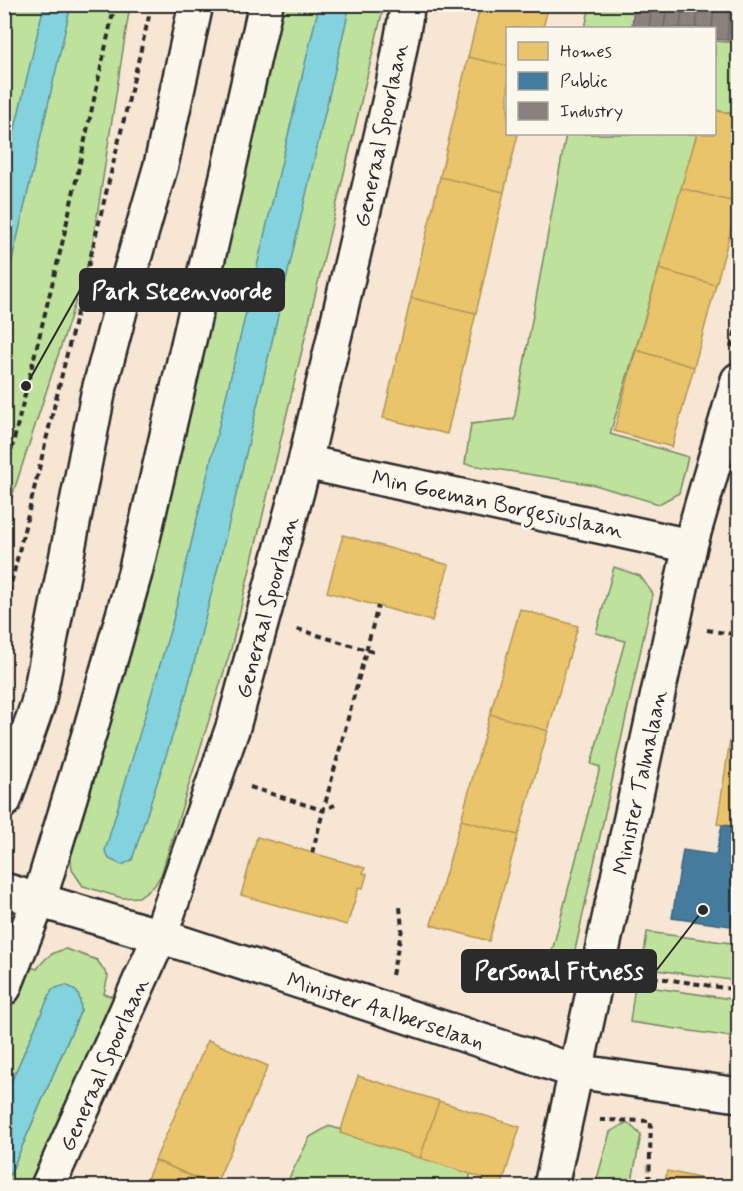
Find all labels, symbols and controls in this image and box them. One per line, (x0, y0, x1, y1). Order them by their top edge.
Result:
legend (506, 27, 716, 135)
text: Homes (560, 40, 612, 64)
street label: Generaal Spoorlaan (349, 41, 415, 230)
text: Public (560, 70, 608, 94)
text: Industry (560, 100, 623, 124)
callout: Park Steenvoorde (80, 269, 284, 311)
text: Park Steenvoorde (92, 277, 273, 308)
street label: Min Goeman Borgesiuslaan (369, 465, 626, 548)
street label: Generaal Spoorlaan (230, 513, 306, 702)
street label: Minister Talmalaan (608, 687, 674, 877)
callout: Personal Fitness (462, 950, 656, 992)
text: Personal Fitness (474, 957, 644, 988)
street label: Minister Aalberselaan (283, 967, 488, 1057)
street label: Generaal Spoorlaan (54, 974, 156, 1156)

